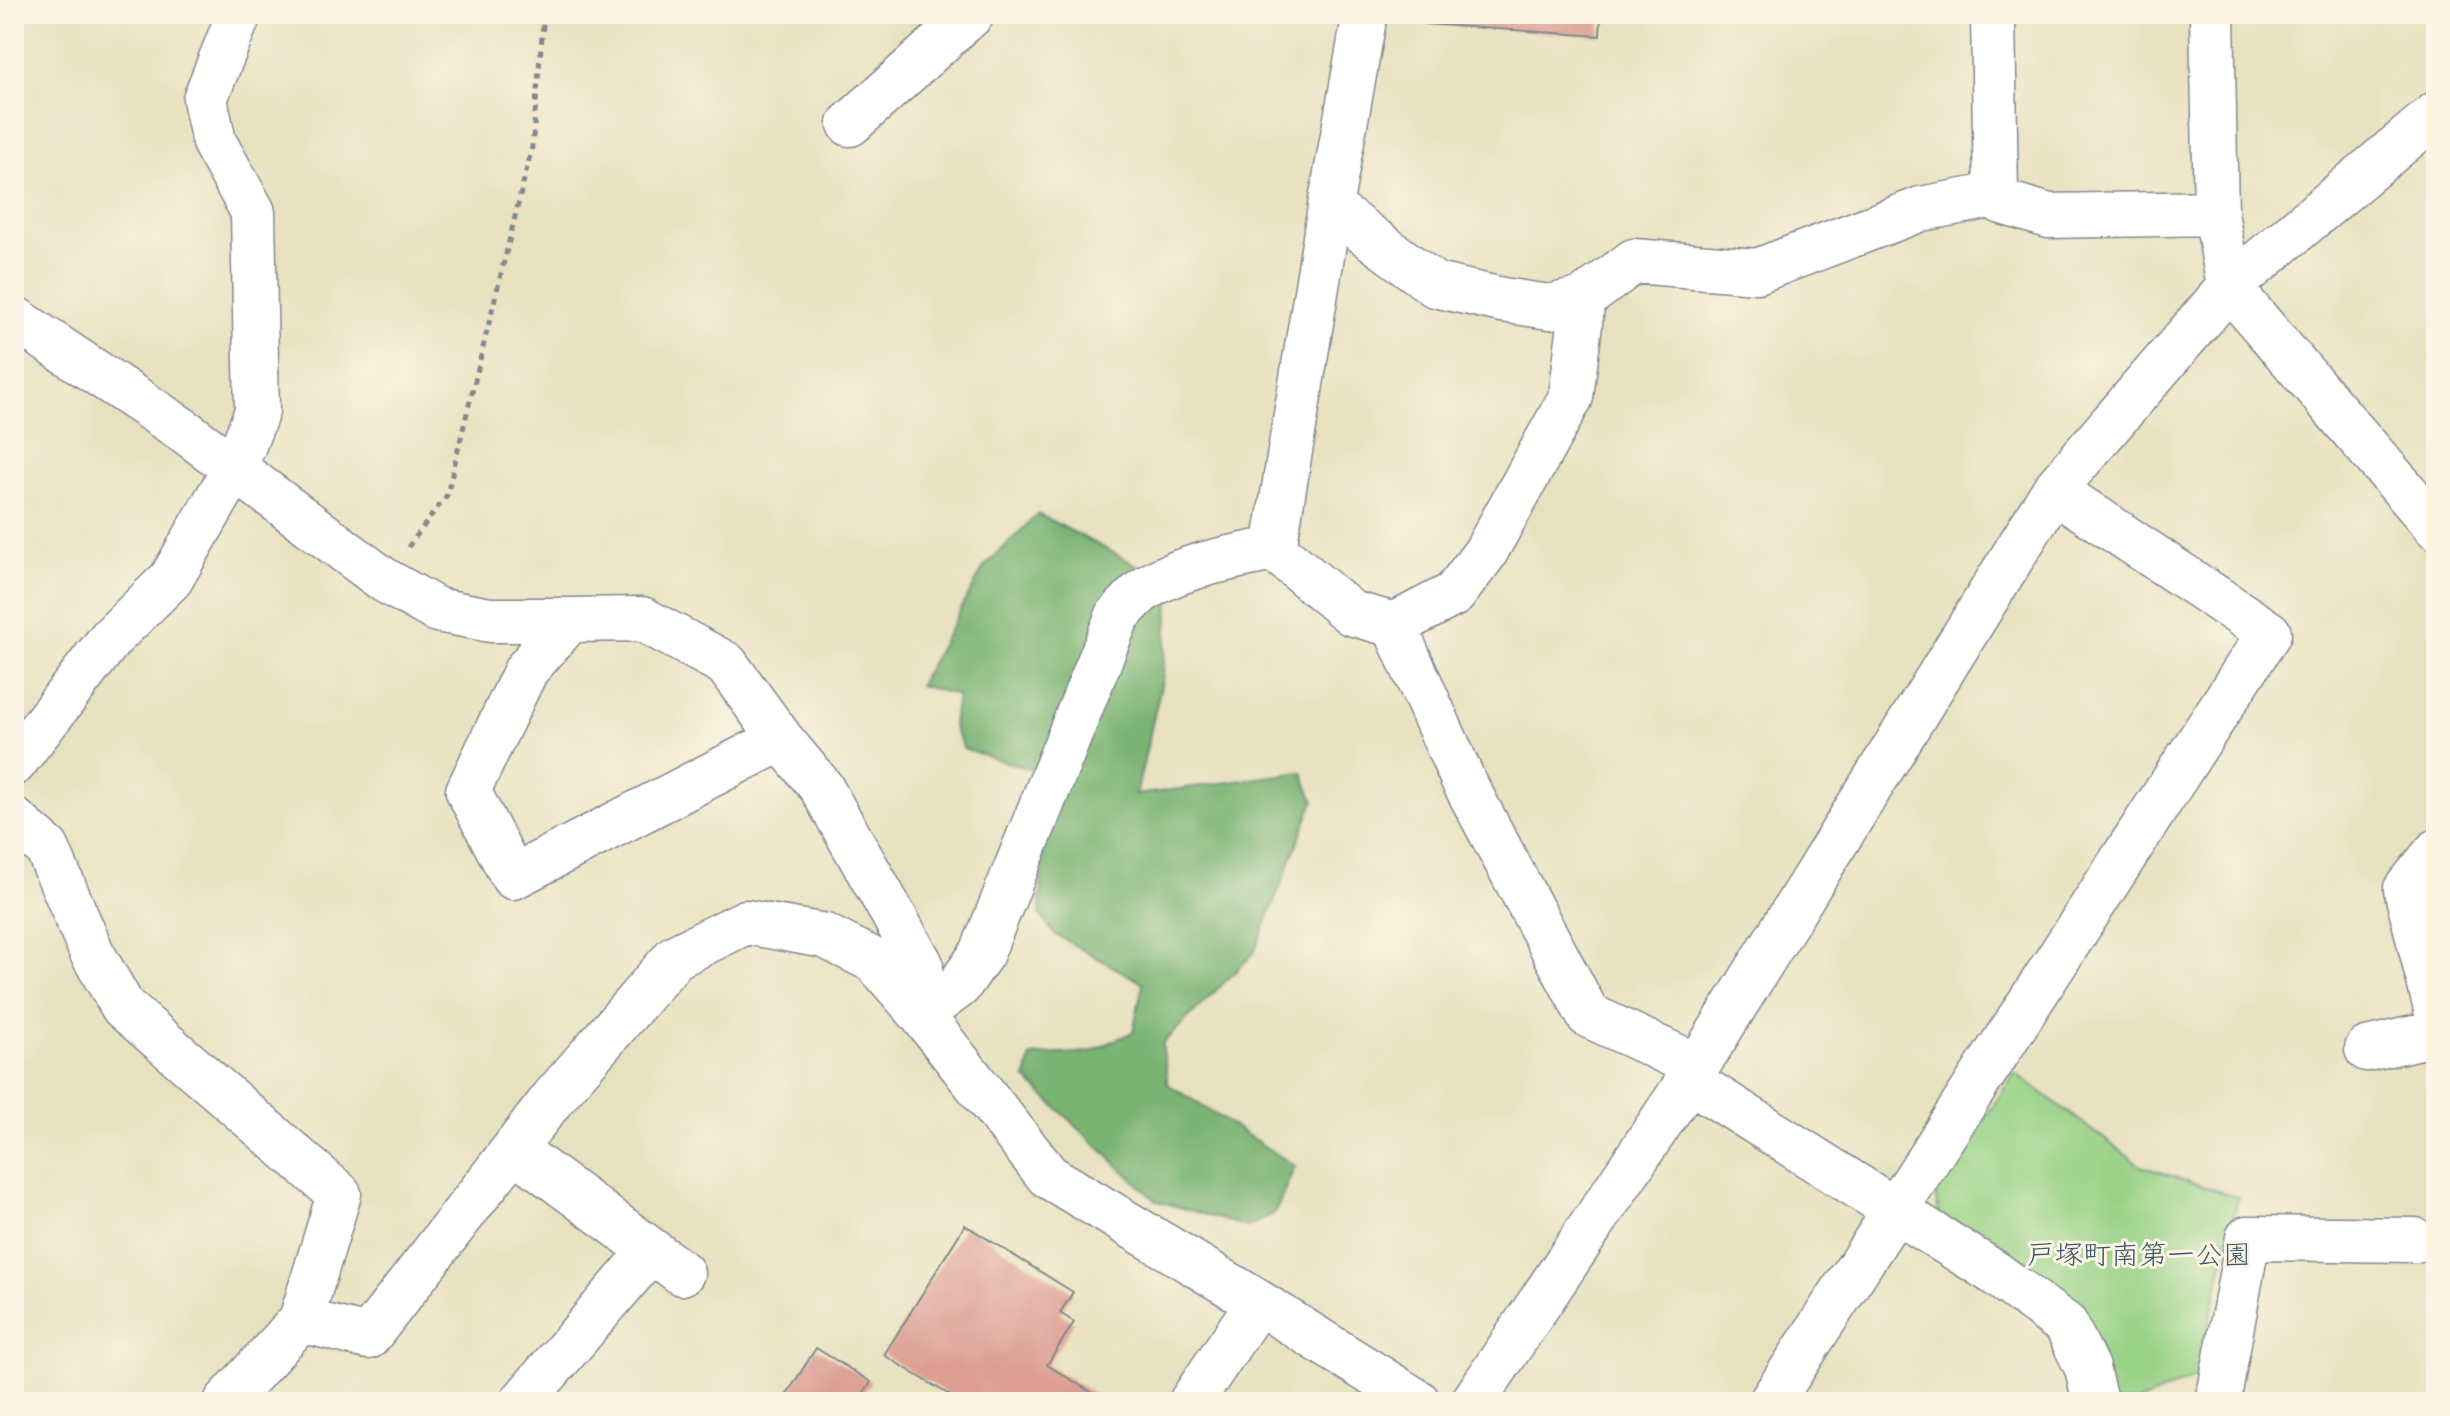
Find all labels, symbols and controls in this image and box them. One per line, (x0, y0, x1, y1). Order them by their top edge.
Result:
park label: 戸塚町南第一公園 (2027, 1230, 2251, 1279)

